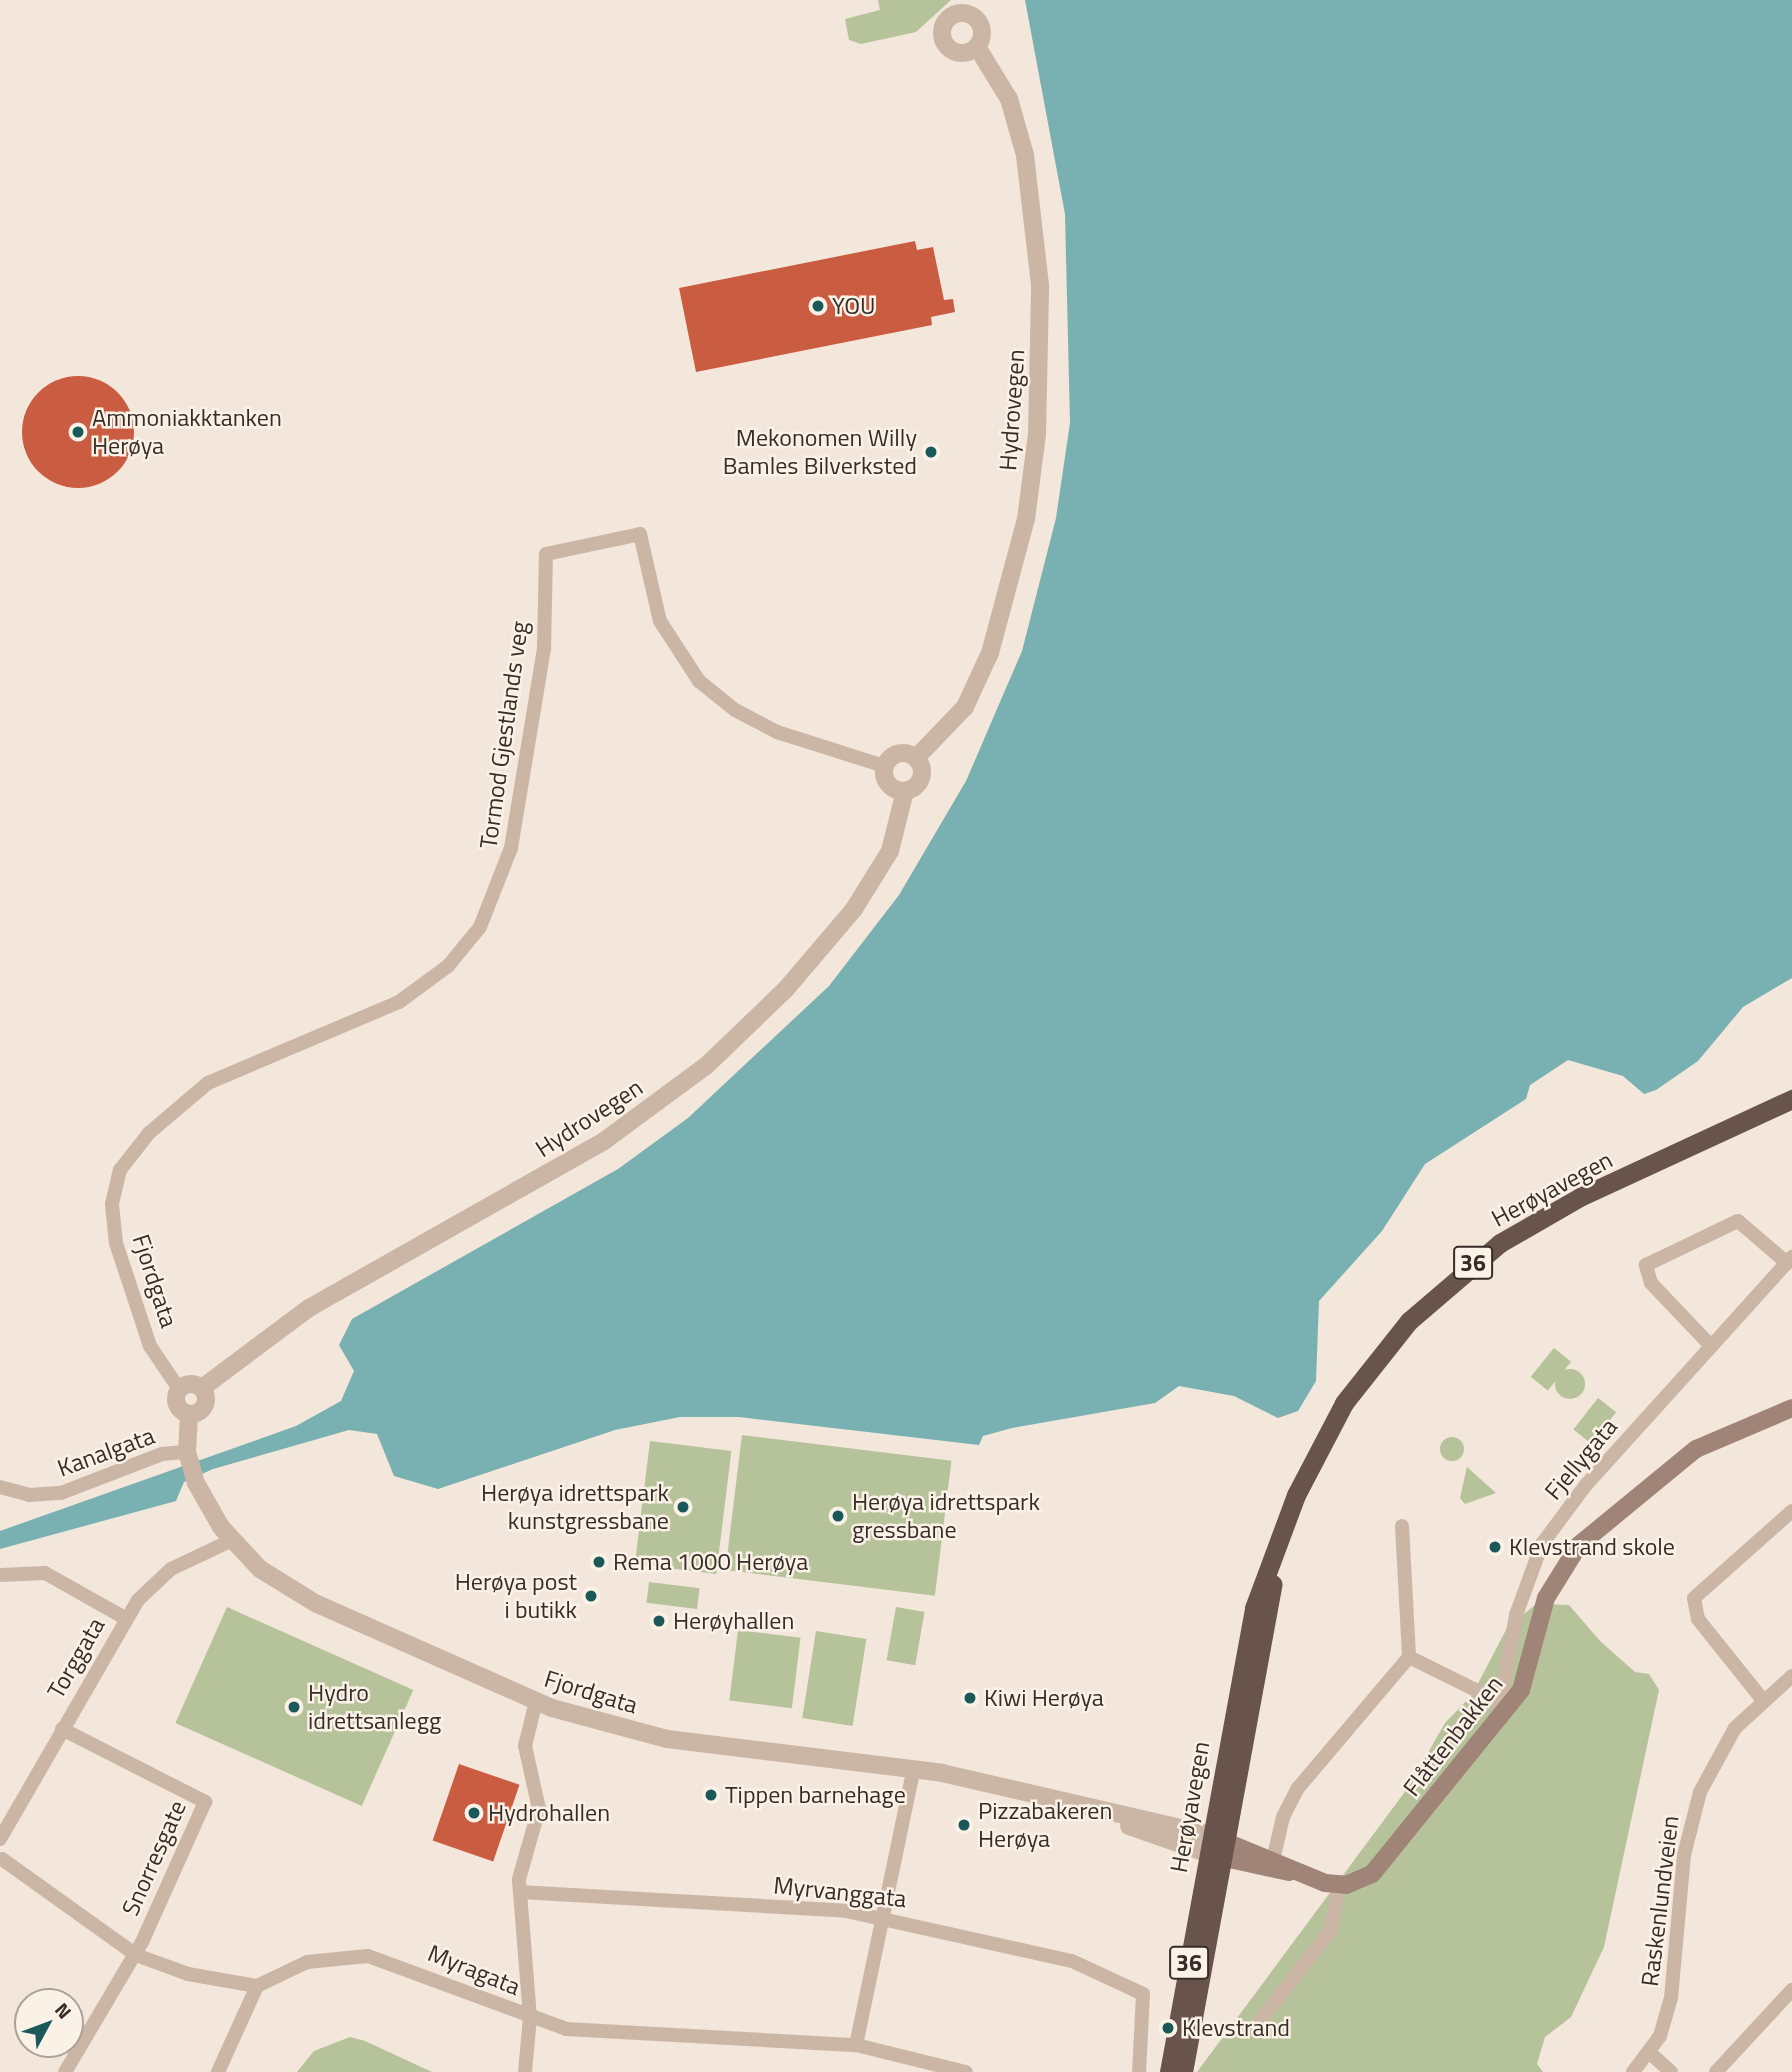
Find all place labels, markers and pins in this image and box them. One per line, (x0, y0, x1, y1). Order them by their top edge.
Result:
place label: YOU (832, 292, 876, 320)
marker: YOU (810, 298, 826, 314)
place label: Ammoniakktanken Herøya (92, 404, 282, 460)
marker: Ammoniakktanken Herøya (70, 424, 86, 440)
place label: Mekonomen Willy Bamles Bilverksted (723, 424, 917, 480)
marker: Mekonomen Willy Bamles Bilverksted (923, 444, 939, 460)
place label: Herøya idrettspark kunstgressbane (481, 1479, 669, 1535)
place label: Herøya idrettspark gressbane (852, 1488, 1040, 1544)
marker: Herøya idrettspark kunstgressbane (675, 1499, 691, 1515)
marker: Herøya idrettspark gressbane (830, 1508, 846, 1524)
place label: Klevstrand skole (1509, 1533, 1675, 1561)
marker: Klevstrand skole (1487, 1539, 1503, 1555)
place label: Rema 1000 Herøya (613, 1548, 808, 1576)
marker: Rema 1000 Herøya (591, 1554, 607, 1570)
place label: Herøya post i butikk (455, 1568, 577, 1624)
marker: Herøya post i butikk (583, 1588, 599, 1604)
place label: Herøyhallen (673, 1607, 794, 1635)
marker: Herøyhallen (651, 1613, 667, 1629)
place label: Hydro idrettsanlegg (308, 1679, 441, 1735)
place label: Kiwi Herøya (984, 1684, 1104, 1712)
marker: Kiwi Herøya (962, 1690, 978, 1706)
marker: Hydro idrettsanlegg (286, 1699, 302, 1715)
place label: Tippen barnehage (725, 1781, 906, 1809)
marker: Tippen barnehage (703, 1787, 719, 1803)
place label: Pizzabakeren Herøya (978, 1797, 1112, 1853)
place label: Hydrohallen (488, 1799, 610, 1827)
marker: Hydrohallen (466, 1805, 482, 1821)
marker: Pizzabakeren Herøya (956, 1817, 972, 1833)
place label: Klevstrand (1182, 2014, 1290, 2042)
marker: Klevstrand (1160, 2020, 1176, 2036)

